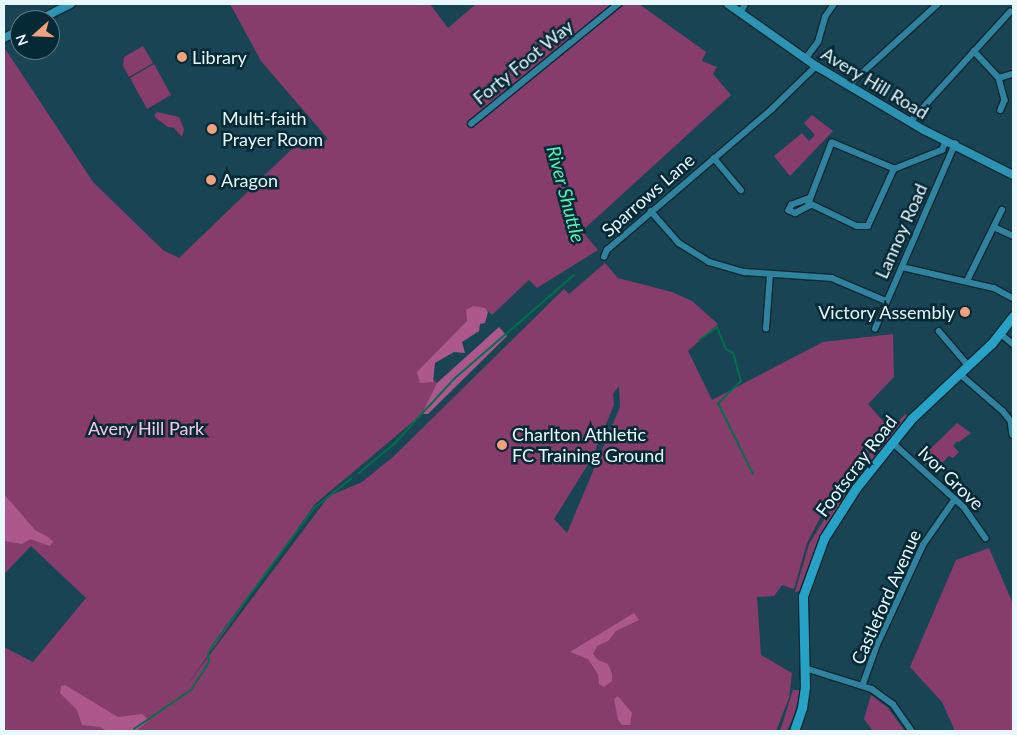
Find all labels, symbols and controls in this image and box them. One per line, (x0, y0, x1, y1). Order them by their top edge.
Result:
north arrow (10, 10, 60, 60)
street label: Forty Foot Way (468, 15, 578, 109)
text: N (12, 32, 31, 48)
street label: Avery Hill Road (817, 42, 933, 124)
place label: Library (192, 46, 247, 68)
marker: Library (176, 51, 188, 63)
place label: Multi-faith Prayer Room (222, 108, 323, 150)
marker: Multi-faith Prayer Room (206, 123, 218, 135)
water label: River Shuttle (542, 143, 590, 245)
street label: Sparrows Lane (597, 149, 699, 241)
place label: Aragon (221, 169, 278, 191)
marker: Aragon (205, 174, 217, 186)
street label: Lannoy Road (870, 180, 932, 282)
place label: Victory Assembly (817, 301, 955, 323)
marker: Victory Assembly (959, 306, 971, 318)
street label: Footscray Road (811, 411, 901, 521)
park label: Avery Hill Park (88, 417, 204, 439)
place label: Charlton Athletic FC Training Ground (512, 424, 665, 466)
marker: Charlton Athletic FC Training Ground (496, 439, 508, 451)
street label: Ivor Grove (914, 441, 988, 515)
street label: Castleford Avenue (847, 526, 925, 668)

